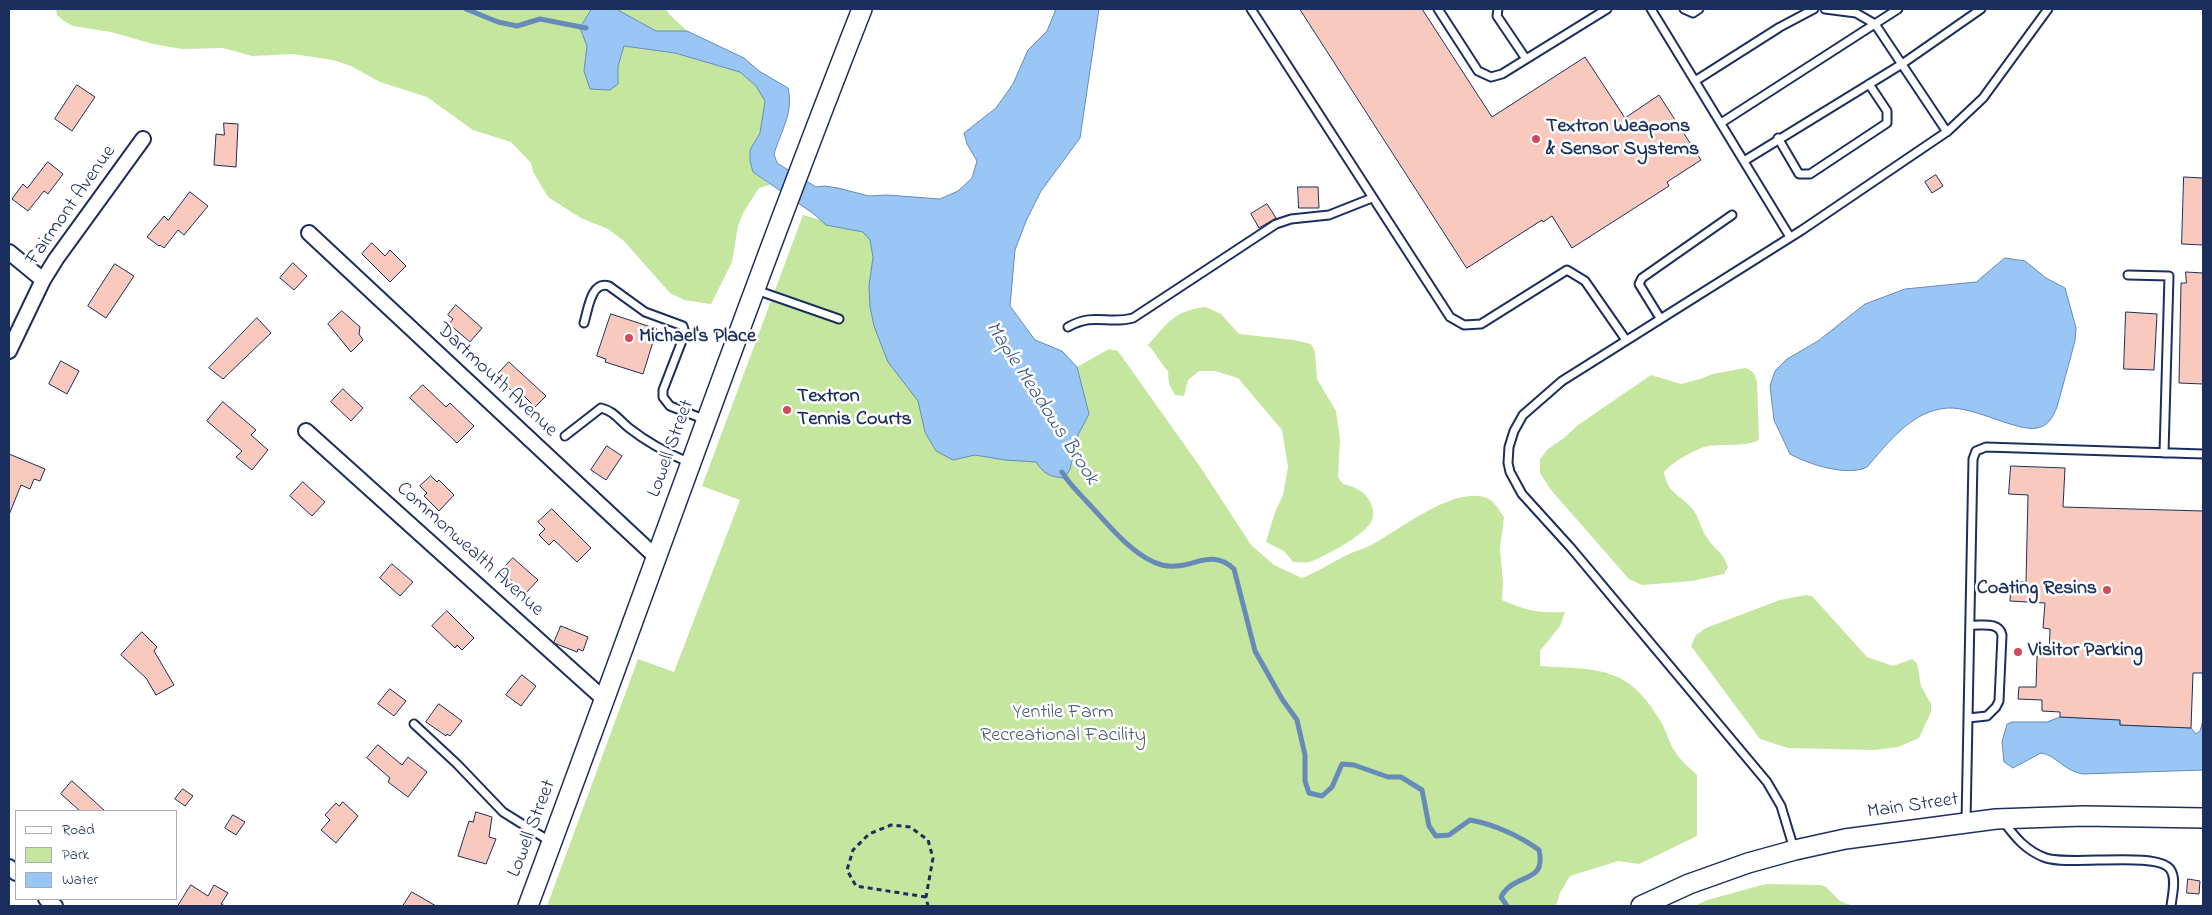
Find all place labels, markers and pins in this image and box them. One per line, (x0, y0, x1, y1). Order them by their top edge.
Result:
place label: Textron Weapons & Sensor Systems (1546, 116, 1699, 163)
marker: Textron Weapons & Sensor Systems (1530, 133, 1542, 145)
place label: Michael's Place (639, 326, 756, 350)
marker: Michael's Place (623, 332, 635, 344)
place label: Textron Tennis Courts (797, 386, 912, 433)
marker: Textron Tennis Courts (781, 404, 793, 416)
place label: Coating Resins (1977, 578, 2097, 602)
marker: Coating Resins (2101, 584, 2113, 596)
place label: Visitor Parking (2028, 640, 2143, 664)
marker: Visitor Parking (2012, 646, 2024, 658)

